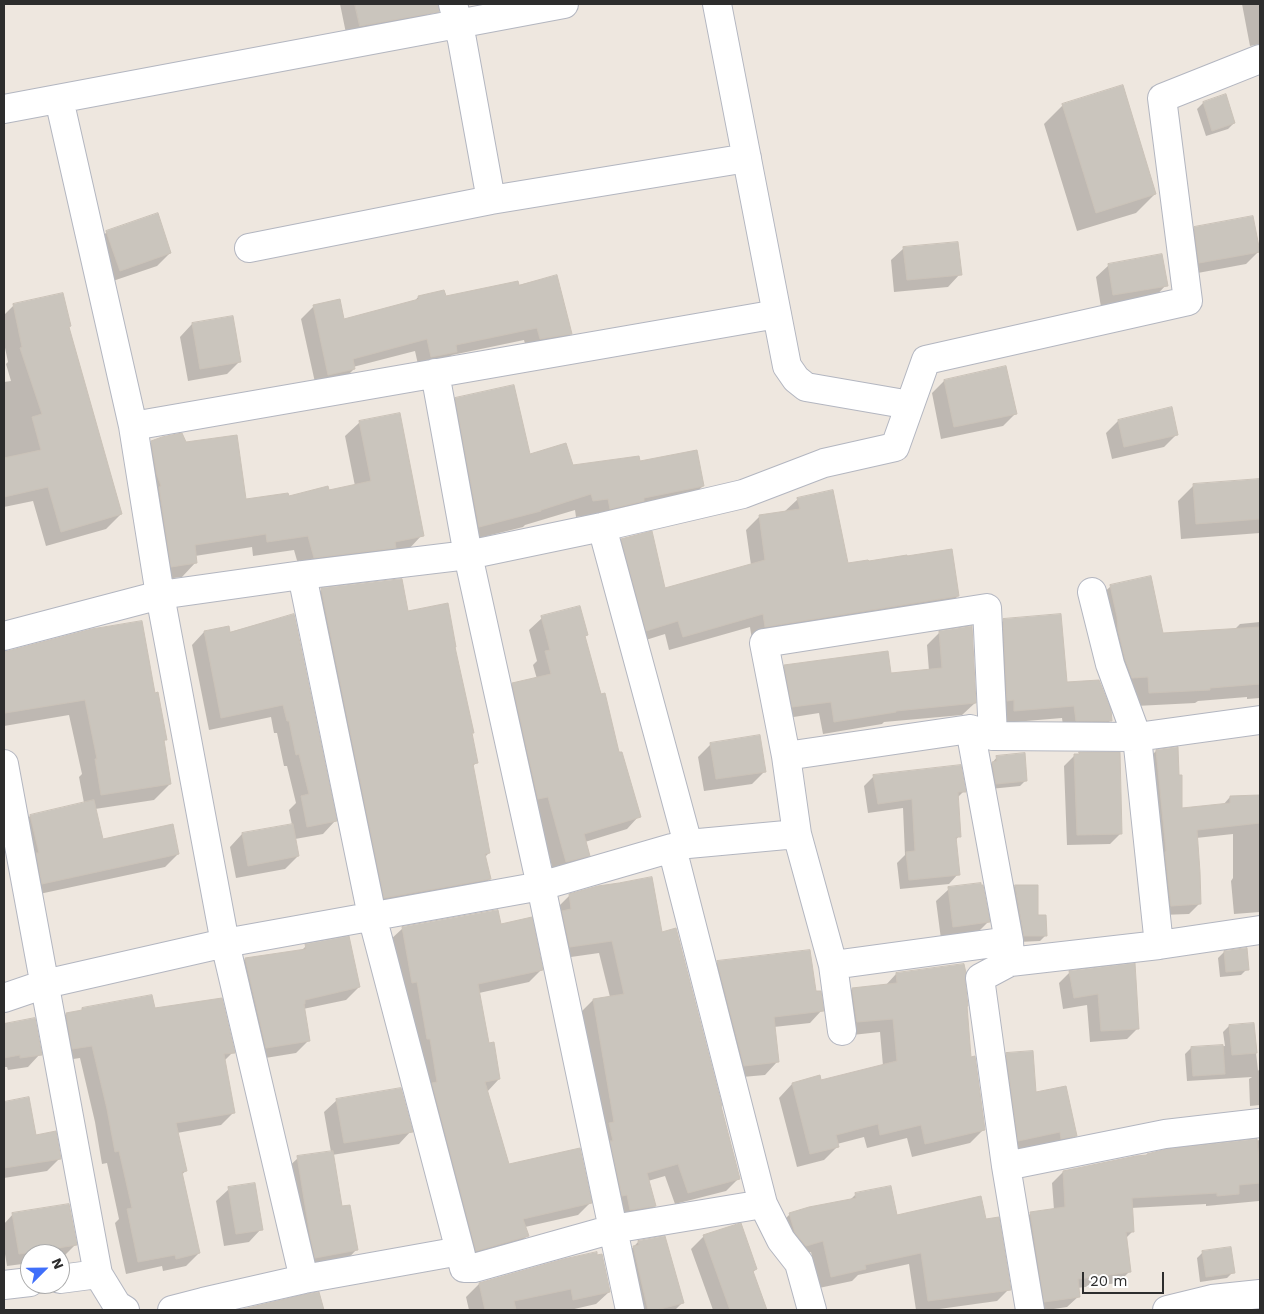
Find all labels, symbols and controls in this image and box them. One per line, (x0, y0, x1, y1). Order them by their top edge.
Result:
north arrow (20, 1244, 70, 1294)
text: N (48, 1256, 67, 1271)
scale bar (1084, 1262, 1166, 1294)
text: 20 m (1090, 1272, 1128, 1290)

